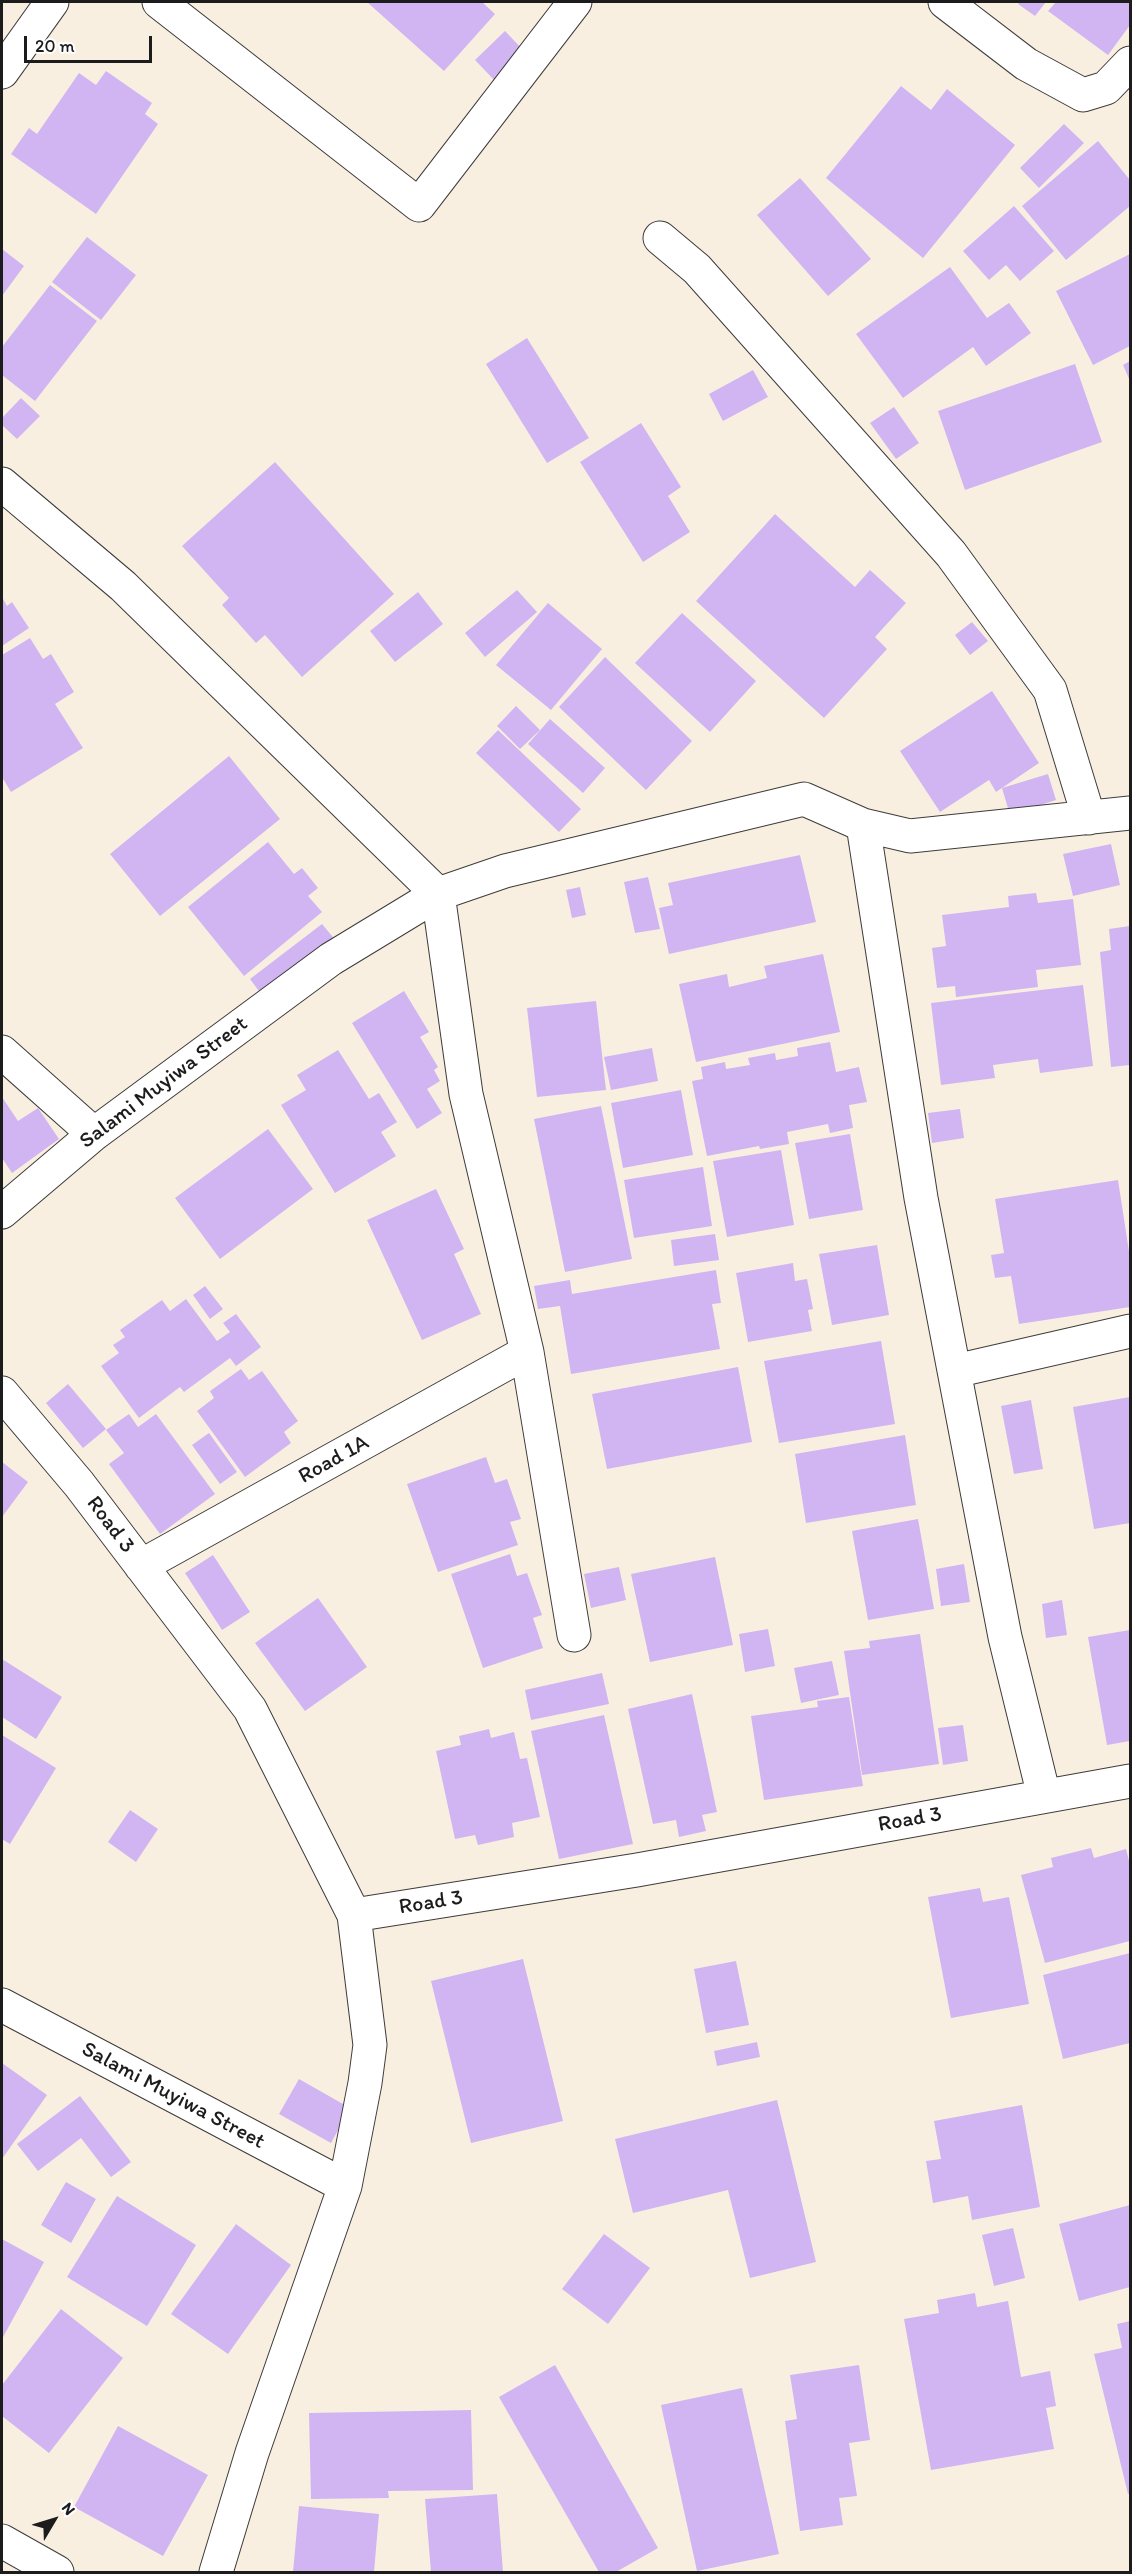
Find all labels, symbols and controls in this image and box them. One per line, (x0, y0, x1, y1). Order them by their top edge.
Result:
scale bar (27, 24, 154, 62)
text: 20 m (35, 35, 75, 57)
street label: Salami Muyiwa Street (75, 1011, 253, 1155)
street label: Road 1A (294, 1430, 374, 1490)
street label: Road 3 (80, 1491, 140, 1559)
street label: Road 3 (876, 1801, 944, 1839)
street label: Road 3 (397, 1885, 465, 1921)
street label: Salami Muyiwa Street (77, 2036, 269, 2156)
north arrow (24, 2490, 84, 2550)
text: N (58, 2499, 79, 2519)

